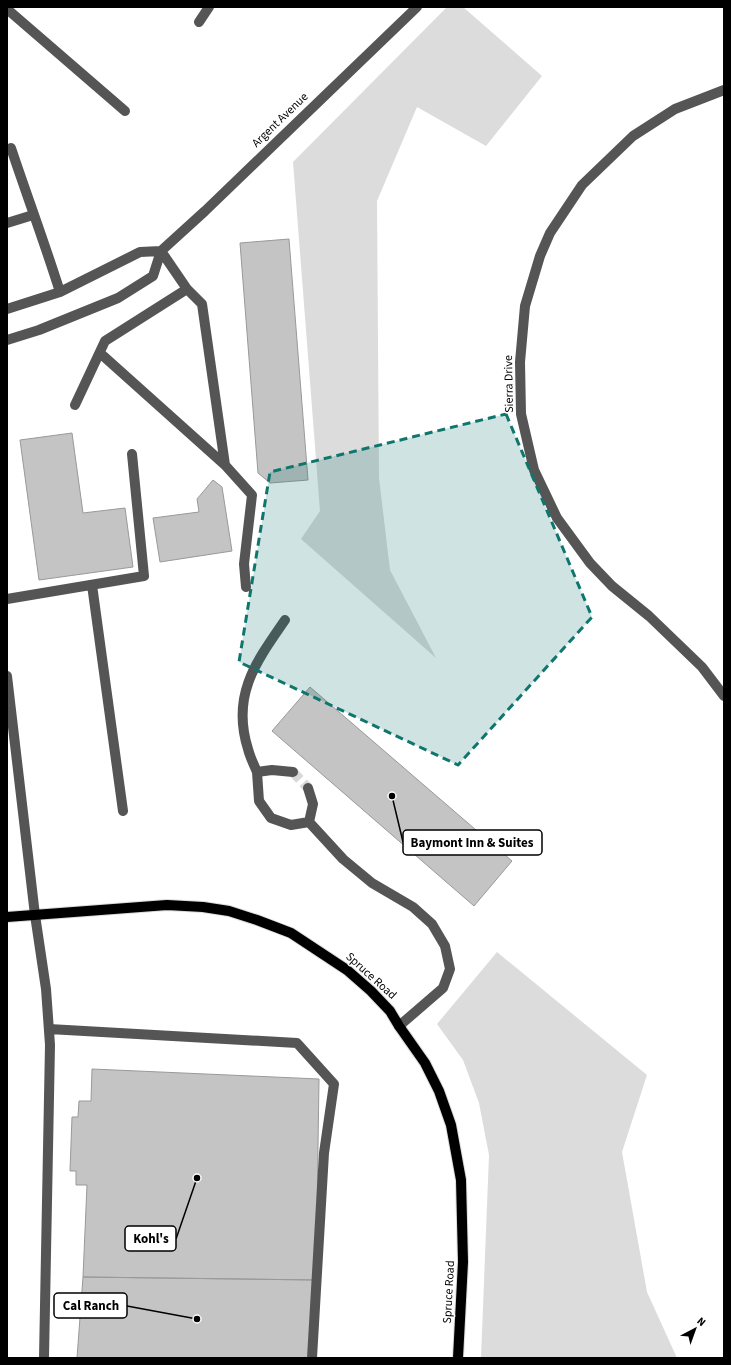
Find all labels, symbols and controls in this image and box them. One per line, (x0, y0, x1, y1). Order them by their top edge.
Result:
street label: Argent Avenue (248, 89, 312, 151)
street label: Sierra Drive (500, 355, 518, 413)
callout: Baymont Inn & Suites (403, 830, 542, 855)
text: Baymont Inn & Suites (411, 834, 534, 852)
street label: Spruce Road (342, 949, 400, 1003)
callout: Kohl's (125, 1226, 176, 1251)
text: Kohl's (133, 1230, 169, 1248)
street label: Spruce Road (439, 1260, 459, 1324)
callout: Cal Ranch (54, 1293, 127, 1318)
text: Cal Ranch (63, 1297, 119, 1315)
north arrow (675, 1309, 715, 1349)
text: N (694, 1314, 709, 1330)

